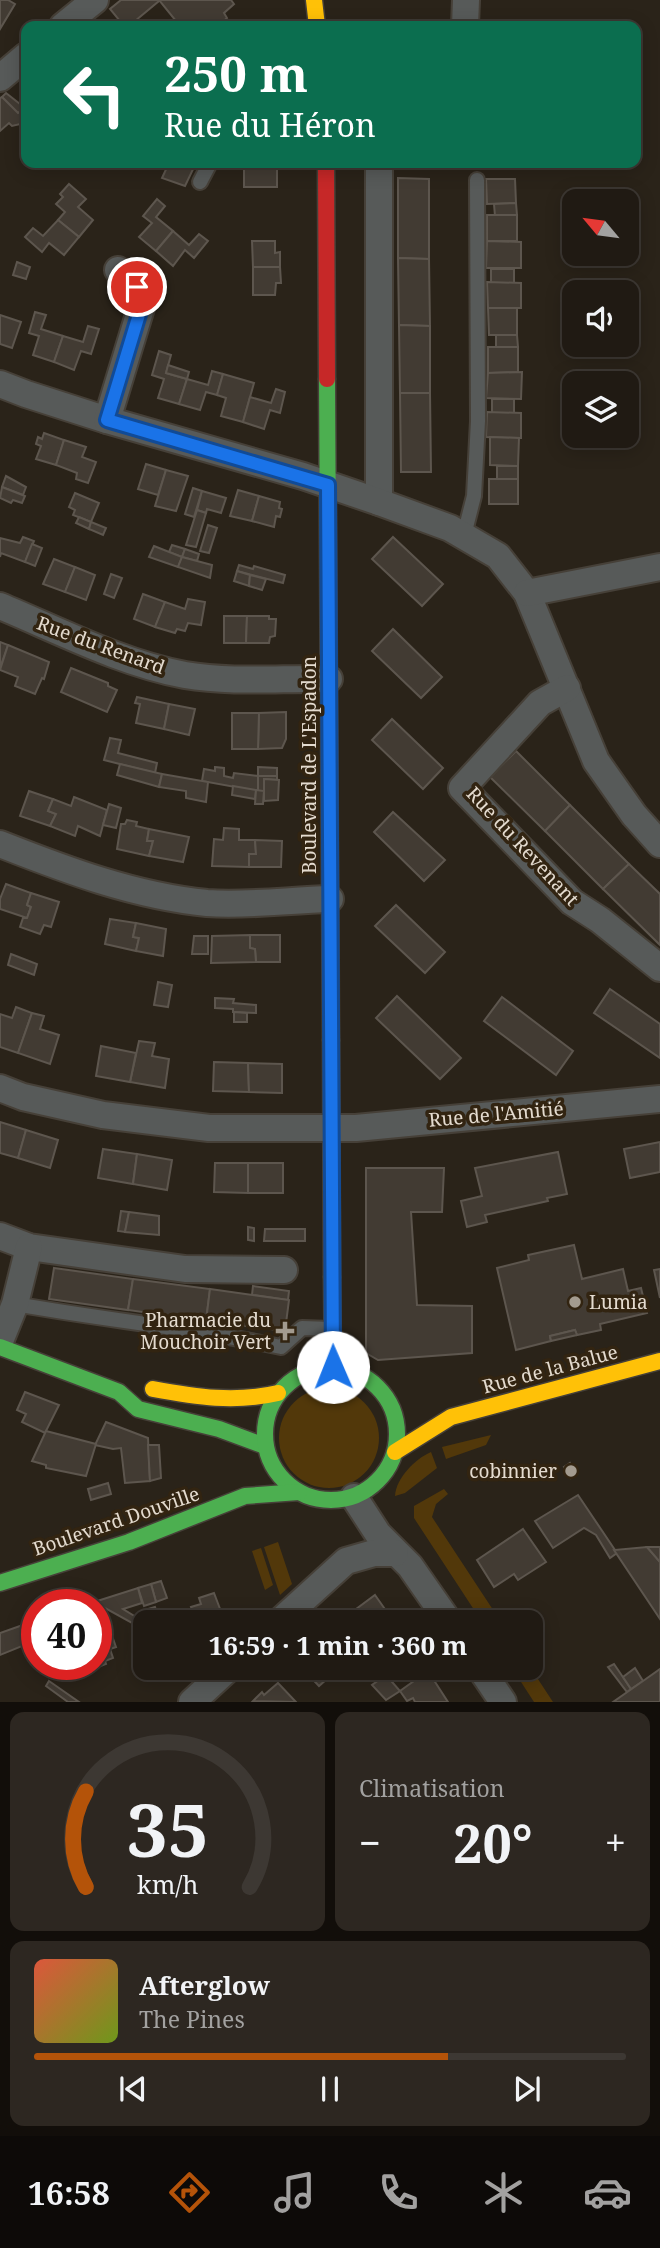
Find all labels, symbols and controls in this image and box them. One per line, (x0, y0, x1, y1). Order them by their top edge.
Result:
text: 250 m (164, 40, 308, 106)
icon: left (49, 49, 140, 140)
text: Rue du Héron (164, 103, 376, 146)
north arrow (562, 189, 639, 266)
map controls (562, 189, 639, 448)
pin (107, 257, 167, 317)
icon: arrive (118, 268, 156, 306)
button: sound (562, 280, 639, 357)
button: layers (562, 371, 639, 448)
street label: Rue du Renard (33, 610, 169, 680)
street label: Boulevard de L'Espadon (296, 656, 322, 874)
street label: Rue du Revenant (461, 781, 585, 911)
street label: Rue de l'Amitié (427, 1095, 565, 1133)
place label: Lumia (589, 1289, 648, 1315)
marker: Lumia (567, 1294, 583, 1310)
place label: Pharmacie du Mouchoir Vert (140, 1307, 271, 1355)
marker: Pharmacie du Mouchoir Vert (277, 1323, 293, 1339)
position arrow (296, 1330, 370, 1404)
street label: Rue de la Balue (479, 1338, 621, 1400)
place label: cobinnier (469, 1458, 557, 1484)
marker: cobinnier (563, 1463, 579, 1479)
street label: Boulevard Douville (29, 1480, 203, 1562)
speed limit sign: 40 (21, 1589, 112, 1680)
text: 16:59 · 1 min · 360 m (208, 1627, 468, 1663)
text: Climatisation (359, 1772, 505, 1804)
text: 35 (126, 1780, 209, 1879)
text: 20° (453, 1807, 533, 1878)
text: − (359, 1816, 381, 1868)
text: + (605, 1816, 626, 1868)
text: km/h (137, 1867, 198, 1901)
text: Afterglow (139, 1967, 270, 2003)
text: The Pines (139, 2003, 245, 2035)
icon: previous (114, 2070, 152, 2108)
icon: pause (311, 2070, 349, 2108)
icon: next (508, 2070, 546, 2108)
icon: directions (165, 2168, 214, 2217)
icon: music (270, 2168, 319, 2217)
icon: phone (374, 2168, 423, 2217)
icon: climate (479, 2168, 528, 2217)
icon: car (583, 2168, 632, 2217)
text: 16:58 (28, 2171, 110, 2214)

